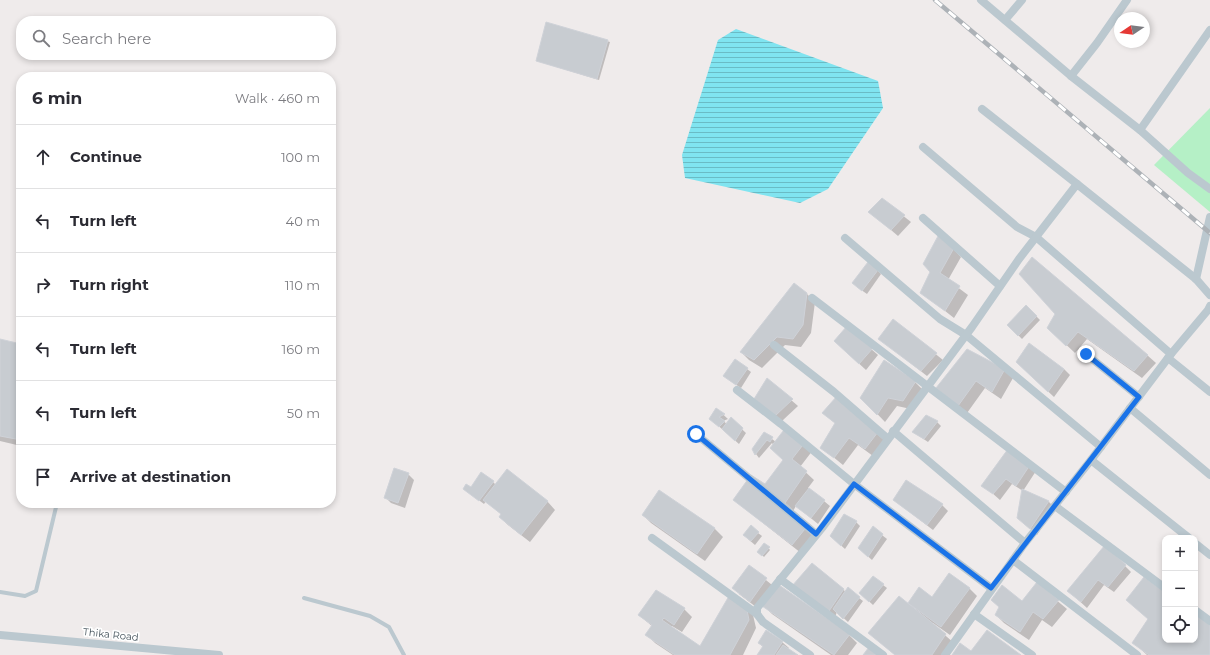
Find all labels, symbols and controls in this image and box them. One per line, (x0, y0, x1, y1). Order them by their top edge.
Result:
north arrow (1114, 12, 1150, 48)
search box (16, 16, 336, 60)
icon: search (30, 27, 52, 49)
text: Search here (62, 29, 151, 48)
text: 6 min (32, 88, 82, 108)
text: Walk · 460 m (235, 90, 320, 106)
icon: ahead (32, 146, 54, 168)
text: Continue (70, 147, 142, 166)
text: 100 m (281, 149, 320, 165)
icon: left (32, 210, 54, 232)
text: Turn left (70, 211, 137, 230)
text: 40 m (286, 213, 320, 229)
icon: right (32, 274, 54, 296)
text: Turn right (70, 275, 149, 294)
text: 110 m (285, 277, 320, 293)
icon: left (32, 338, 54, 360)
text: Turn left (70, 339, 137, 358)
text: 160 m (282, 341, 320, 357)
route end (1077, 345, 1095, 363)
icon: left (32, 402, 54, 424)
text: Turn left (70, 403, 137, 422)
text: 50 m (287, 405, 320, 421)
route start (687, 425, 705, 443)
icon: arrive (32, 466, 54, 488)
text: Arrive at destination (70, 467, 231, 486)
map controls (1162, 535, 1198, 643)
button: + (1162, 535, 1198, 571)
button: − (1162, 571, 1198, 607)
button: locate (1162, 607, 1198, 643)
street label: Thika Road (83, 625, 139, 644)

